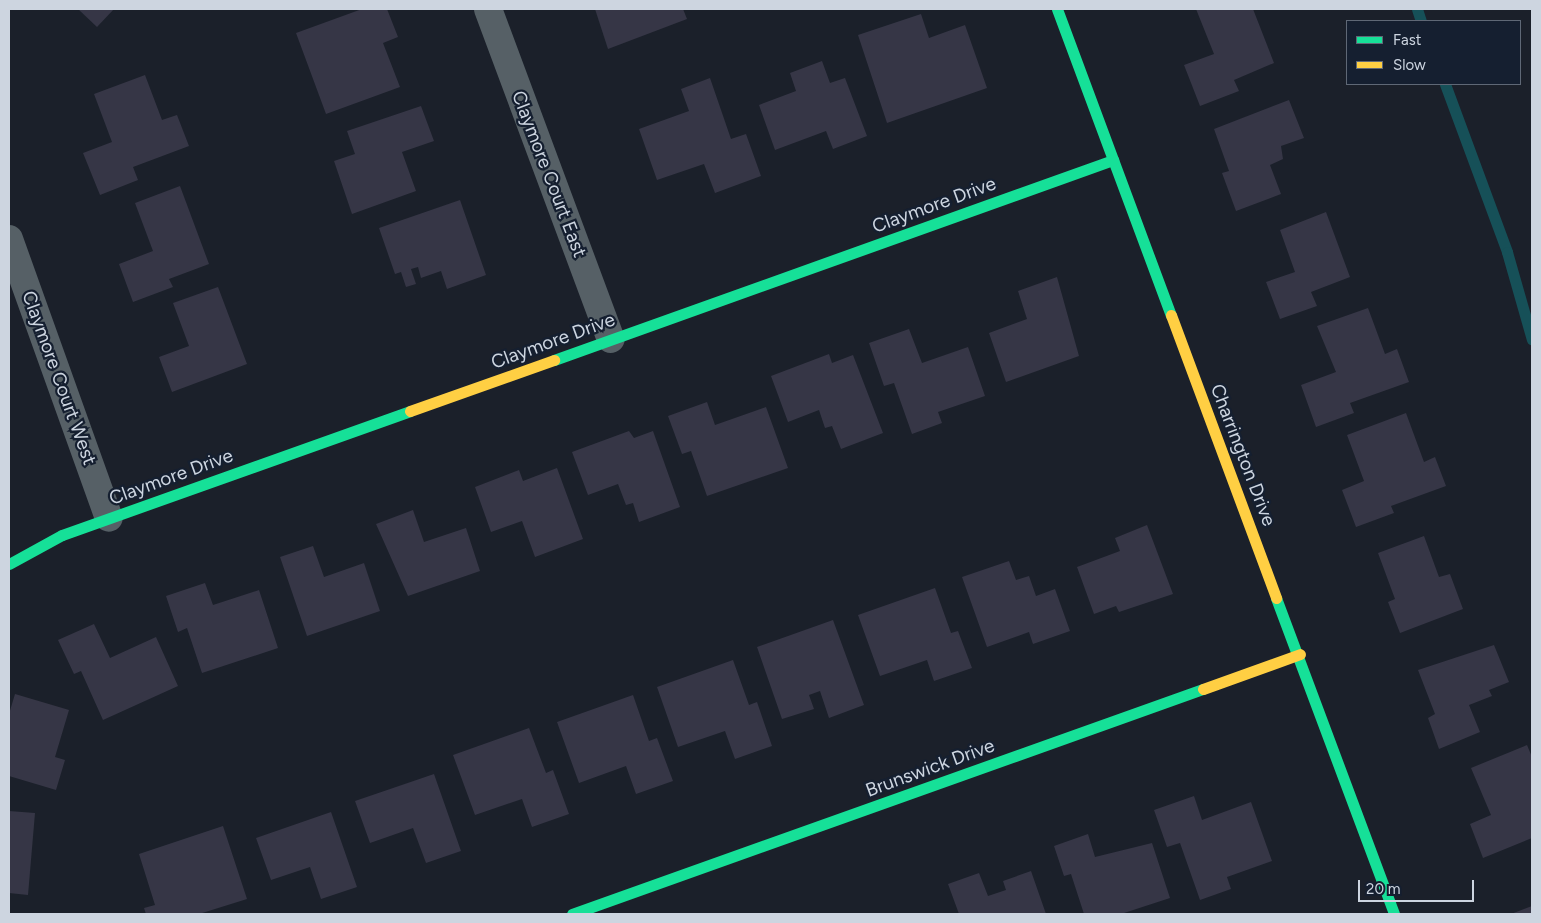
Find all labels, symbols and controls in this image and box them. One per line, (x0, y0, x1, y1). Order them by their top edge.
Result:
legend (1346, 20, 1521, 85)
text: Fast (1393, 31, 1421, 49)
text: Slow (1393, 56, 1426, 74)
street label: Claymore Court East (507, 87, 591, 261)
street label: Claymore Drive (869, 172, 999, 238)
street label: Claymore Court West (17, 288, 101, 468)
street label: Claymore Drive (488, 308, 618, 374)
street label: Charrington Drive (1205, 381, 1281, 529)
street label: Claymore Drive (106, 444, 236, 510)
street label: Brunswick Drive (862, 734, 998, 802)
scale bar (1361, 870, 1477, 902)
text: 20 m (1366, 880, 1400, 898)

